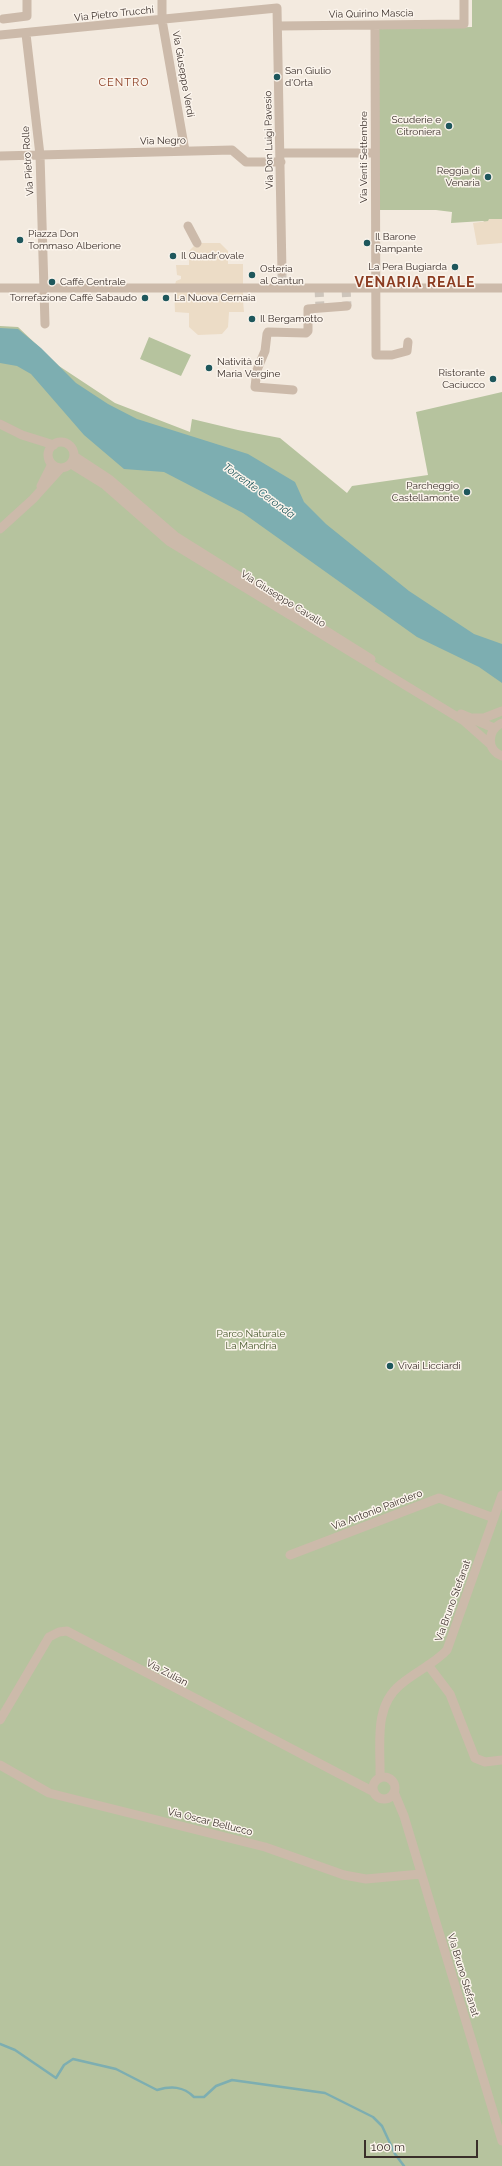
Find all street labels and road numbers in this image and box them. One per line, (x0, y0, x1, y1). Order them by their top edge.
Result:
street label: Via Pietro Trucchi (74, 4, 154, 24)
street label: Via Quirino Mascia (329, 7, 413, 21)
street label: Via Giuseppe Verdi (169, 30, 197, 118)
street label: Via Don Luigi Pavesio (262, 91, 276, 189)
street label: Via Venti Settembre (358, 111, 370, 203)
street label: Via Pietro Rolle (20, 126, 36, 196)
street label: Via Negro (140, 135, 186, 147)
street label: Via Giuseppe Cavallo (238, 568, 328, 630)
street label: Via Antonio Pairolero (330, 1487, 424, 1533)
street label: Via Bruno Stefanat (433, 1559, 473, 1643)
street label: Via Zulian (144, 1657, 190, 1689)
street label: Via Oscar Bellucco (166, 1806, 254, 1838)
street label: Via Bruno Stefanat (445, 1932, 481, 2018)

